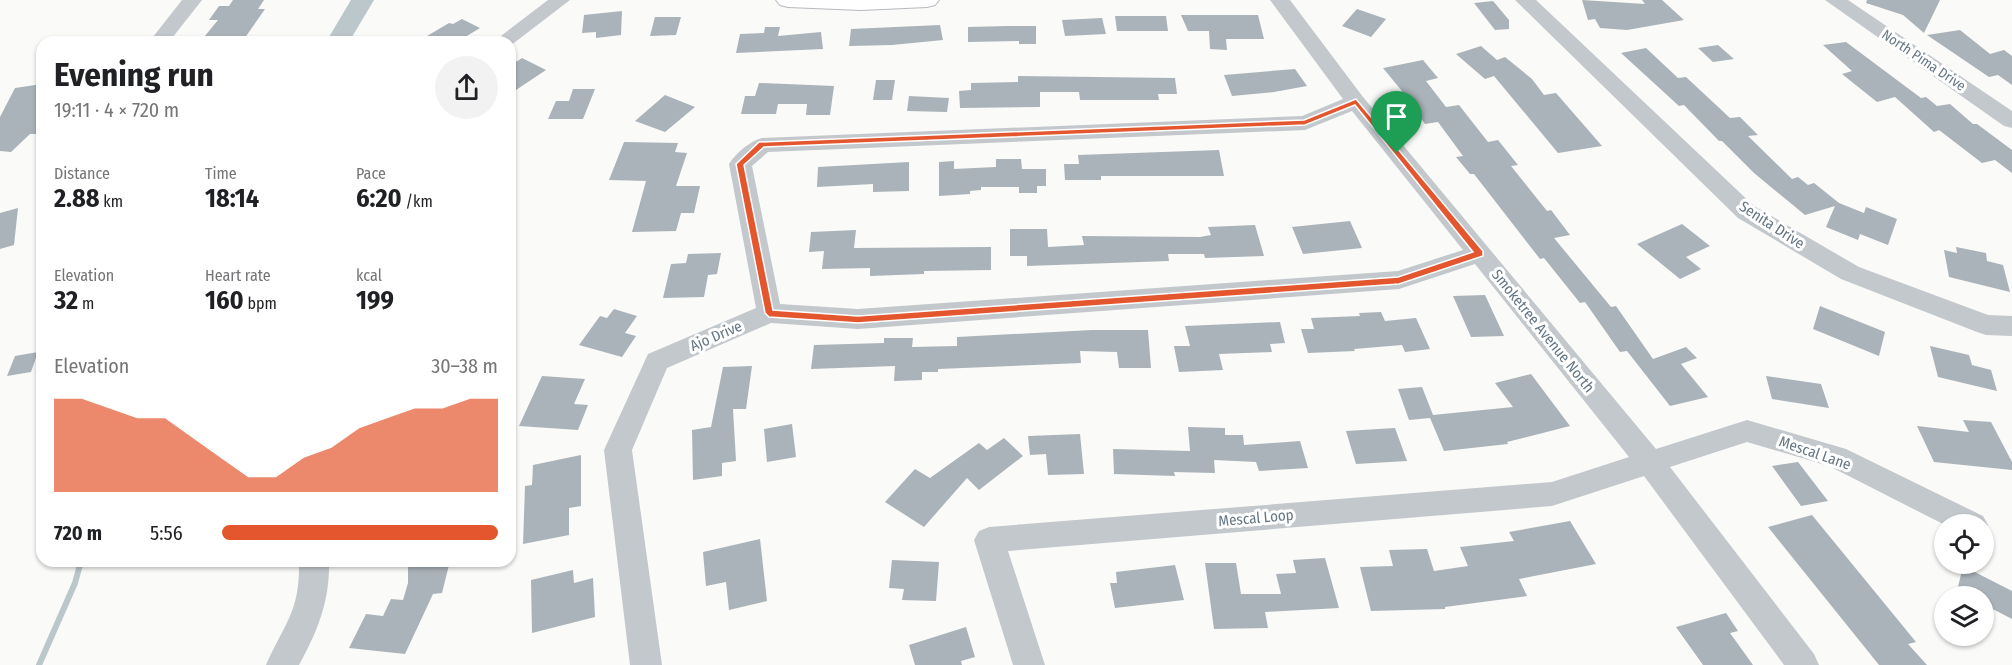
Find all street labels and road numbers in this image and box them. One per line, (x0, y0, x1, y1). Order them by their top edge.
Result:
street label: North Pima Drive (1879, 26, 1969, 95)
street label: Senita Drive (1736, 197, 1808, 253)
street label: Smoketree Avenue North (1488, 266, 1598, 396)
street label: Ajo Drive (687, 317, 745, 355)
street label: Mescal Lane (1777, 432, 1853, 474)
street label: Mescal Loop (1218, 506, 1294, 530)

